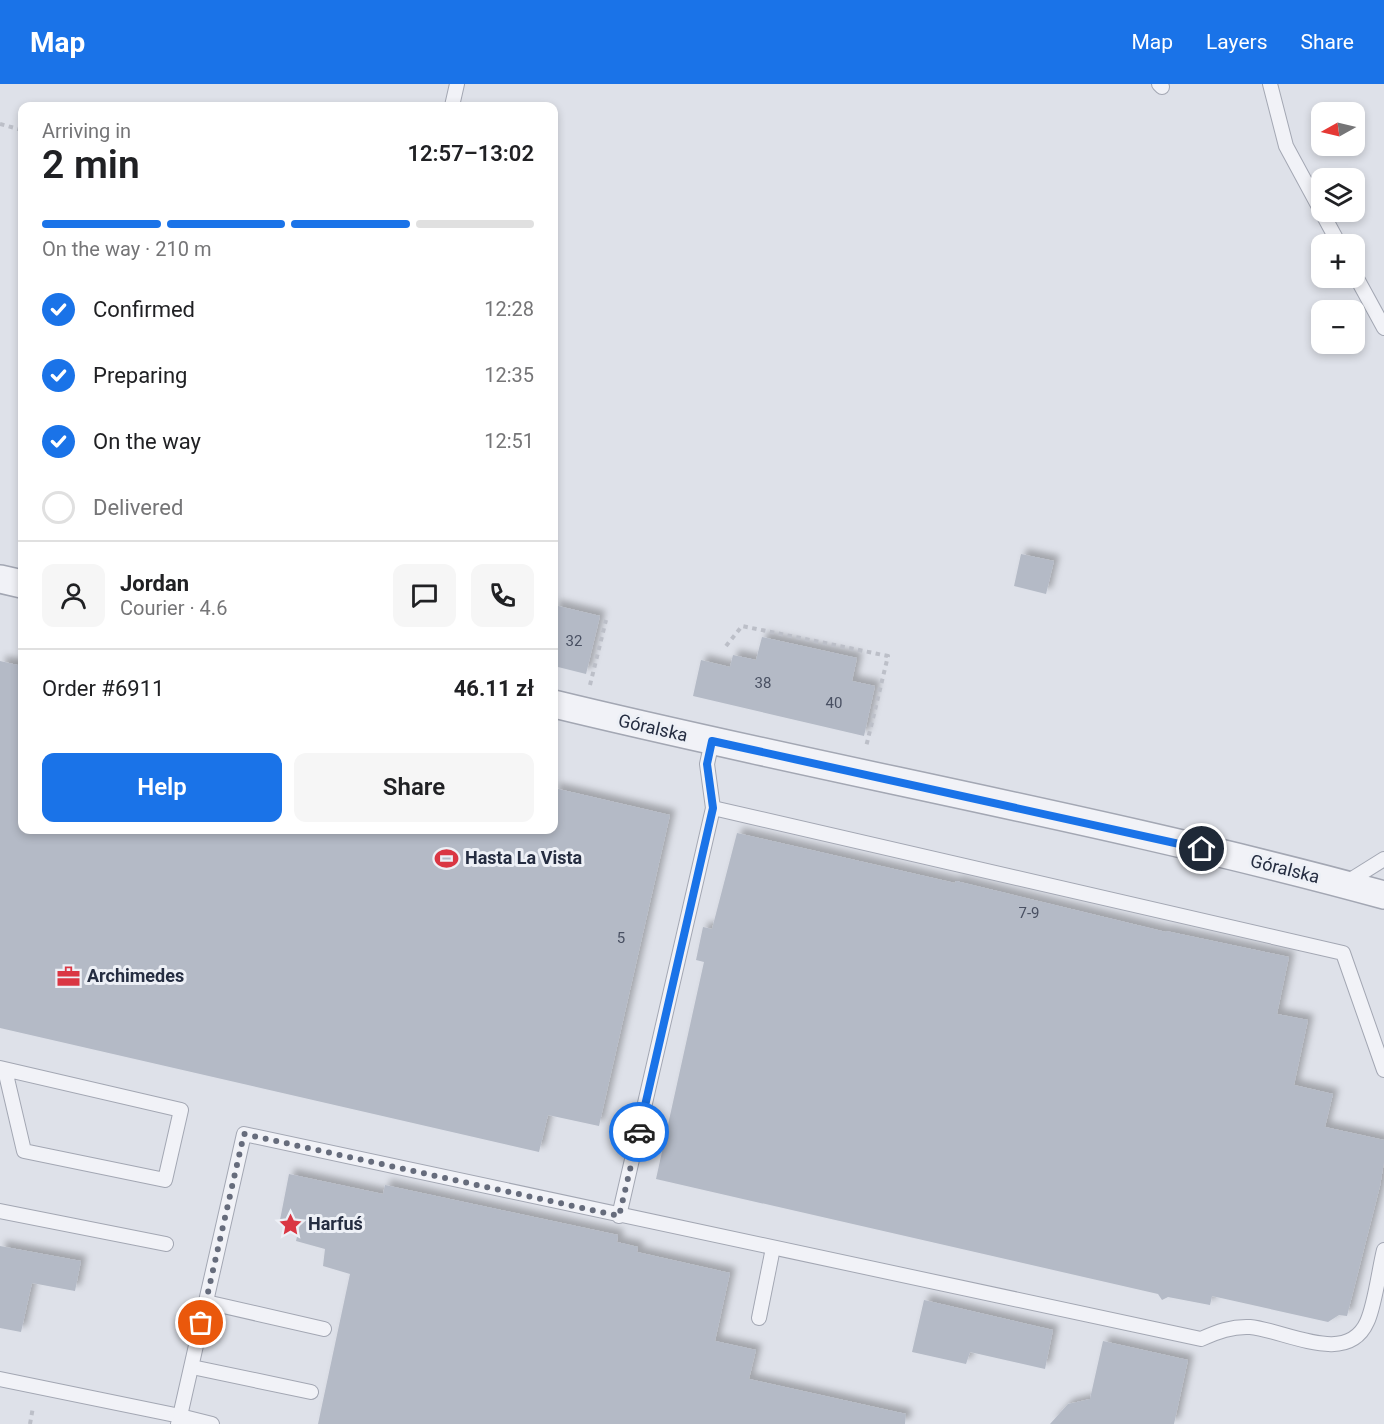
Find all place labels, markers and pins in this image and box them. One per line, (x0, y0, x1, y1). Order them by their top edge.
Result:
pin (1176, 823, 1227, 874)
sports icon: Hasta La Vista (434, 845, 460, 871)
place label: Hasta La Vista (465, 847, 582, 868)
office icon: Archimedes (56, 963, 82, 989)
place label: Archimedes (87, 965, 184, 986)
place icon: Harfuś (277, 1211, 303, 1237)
place label: Harfuś (308, 1213, 363, 1234)
pin (175, 1297, 226, 1348)

